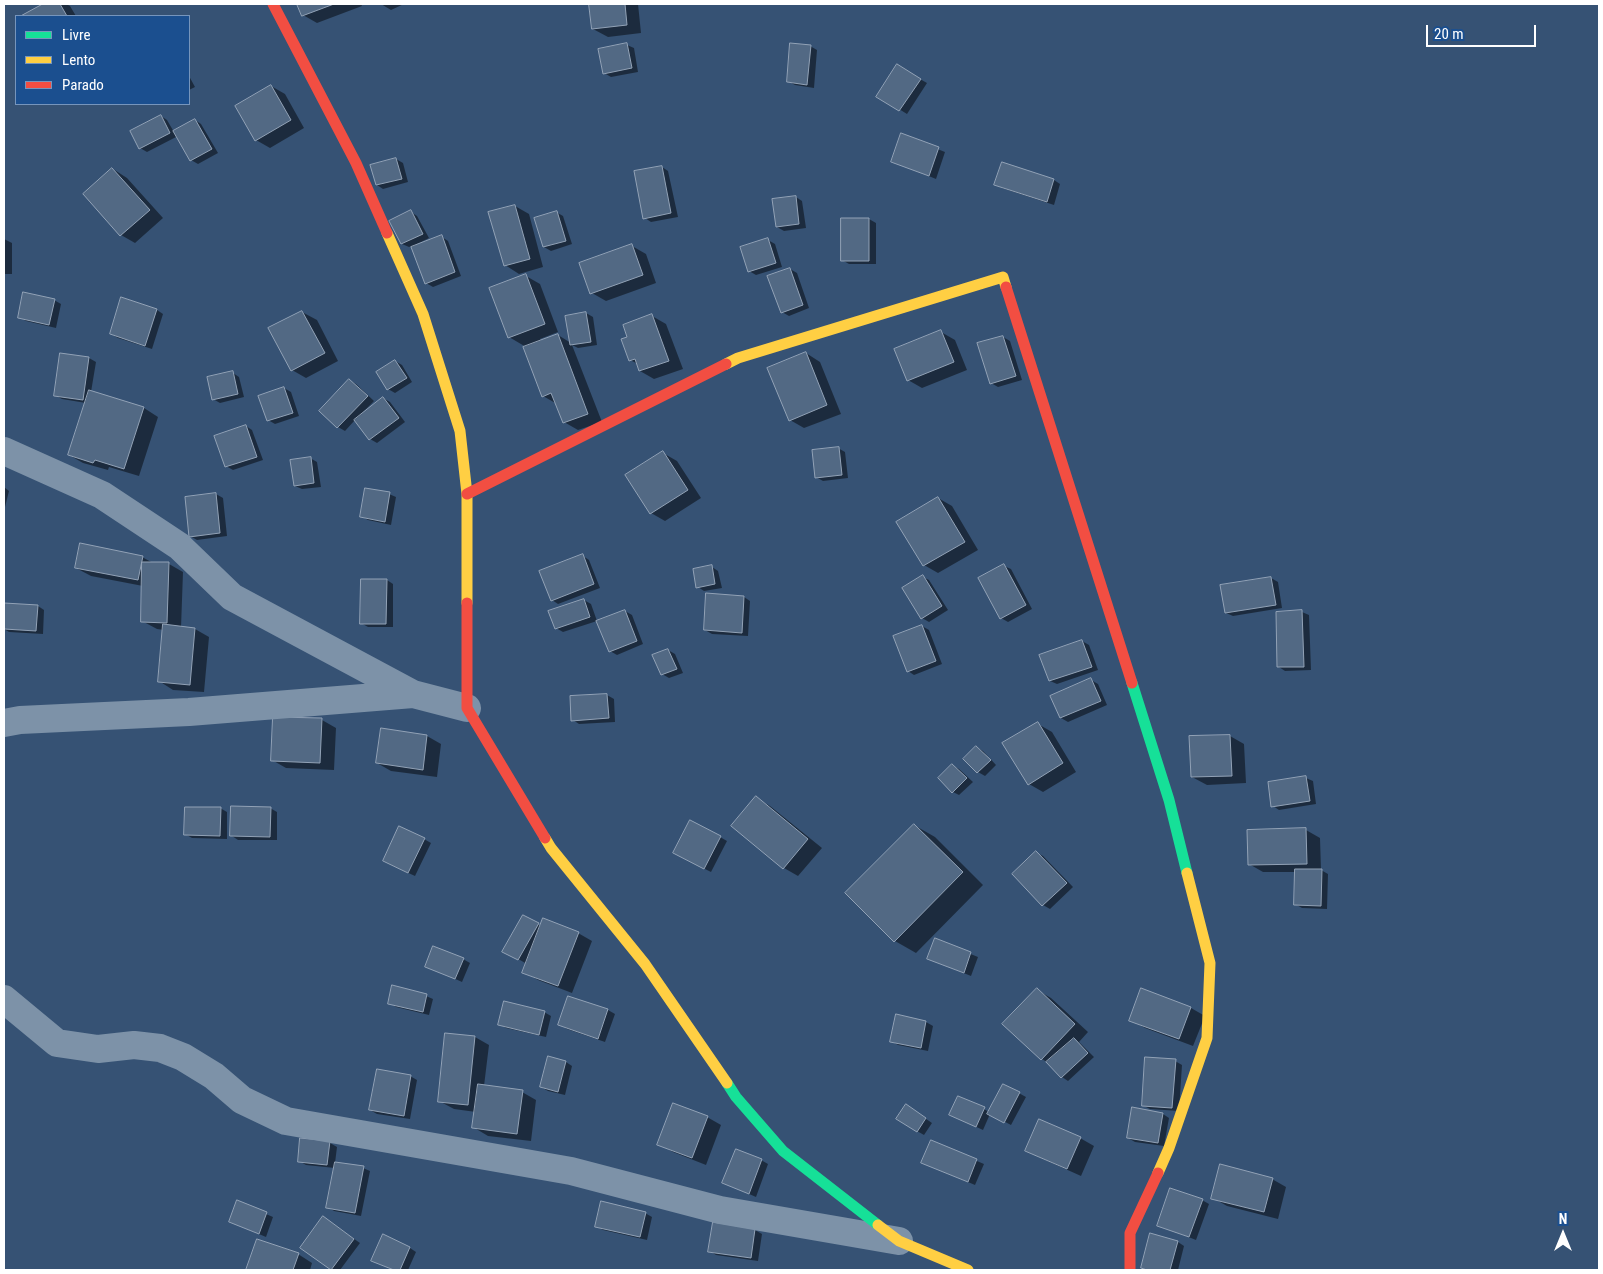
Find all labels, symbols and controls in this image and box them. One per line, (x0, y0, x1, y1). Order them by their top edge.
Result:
legend (15, 15, 190, 105)
scale bar (1428, 15, 1538, 47)
text: 20 m (1434, 25, 1464, 43)
text: Livre (62, 26, 90, 44)
text: Lento (62, 51, 95, 69)
text: Parado (62, 76, 104, 94)
north arrow (1538, 1209, 1588, 1259)
text: N (1559, 1211, 1567, 1227)

